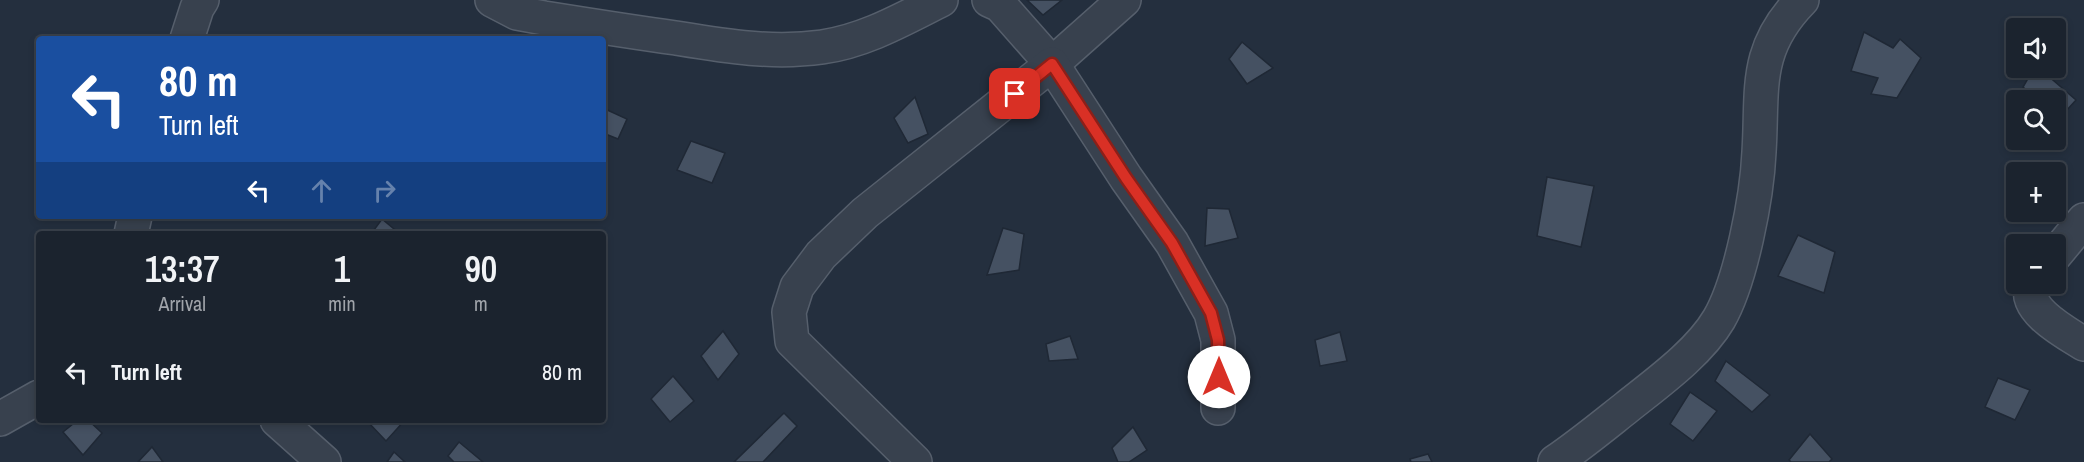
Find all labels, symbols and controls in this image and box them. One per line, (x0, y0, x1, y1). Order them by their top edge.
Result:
map controls (2006, 18, 2066, 294)
button: sound (2006, 18, 2066, 78)
text: 80 m (159, 53, 238, 109)
icon: left (60, 60, 138, 138)
pin (989, 68, 1040, 119)
icon: arrive (998, 77, 1031, 110)
button: search (2006, 90, 2066, 150)
text: Turn left (159, 107, 238, 143)
button: + (2006, 162, 2066, 222)
icon: left (242, 174, 275, 207)
icon: ahead (305, 174, 338, 207)
icon: right (368, 174, 401, 207)
button: − (2006, 234, 2066, 294)
text: 13:37 (145, 245, 220, 293)
text: 1 (334, 245, 350, 293)
text: 90 (464, 245, 497, 293)
text: Arrival (158, 290, 206, 317)
text: min (328, 290, 356, 317)
text: m (474, 290, 488, 317)
position arrow (1187, 345, 1251, 409)
icon: left (60, 356, 93, 389)
text: Turn left (111, 357, 182, 387)
text: 80 m (542, 357, 582, 387)

